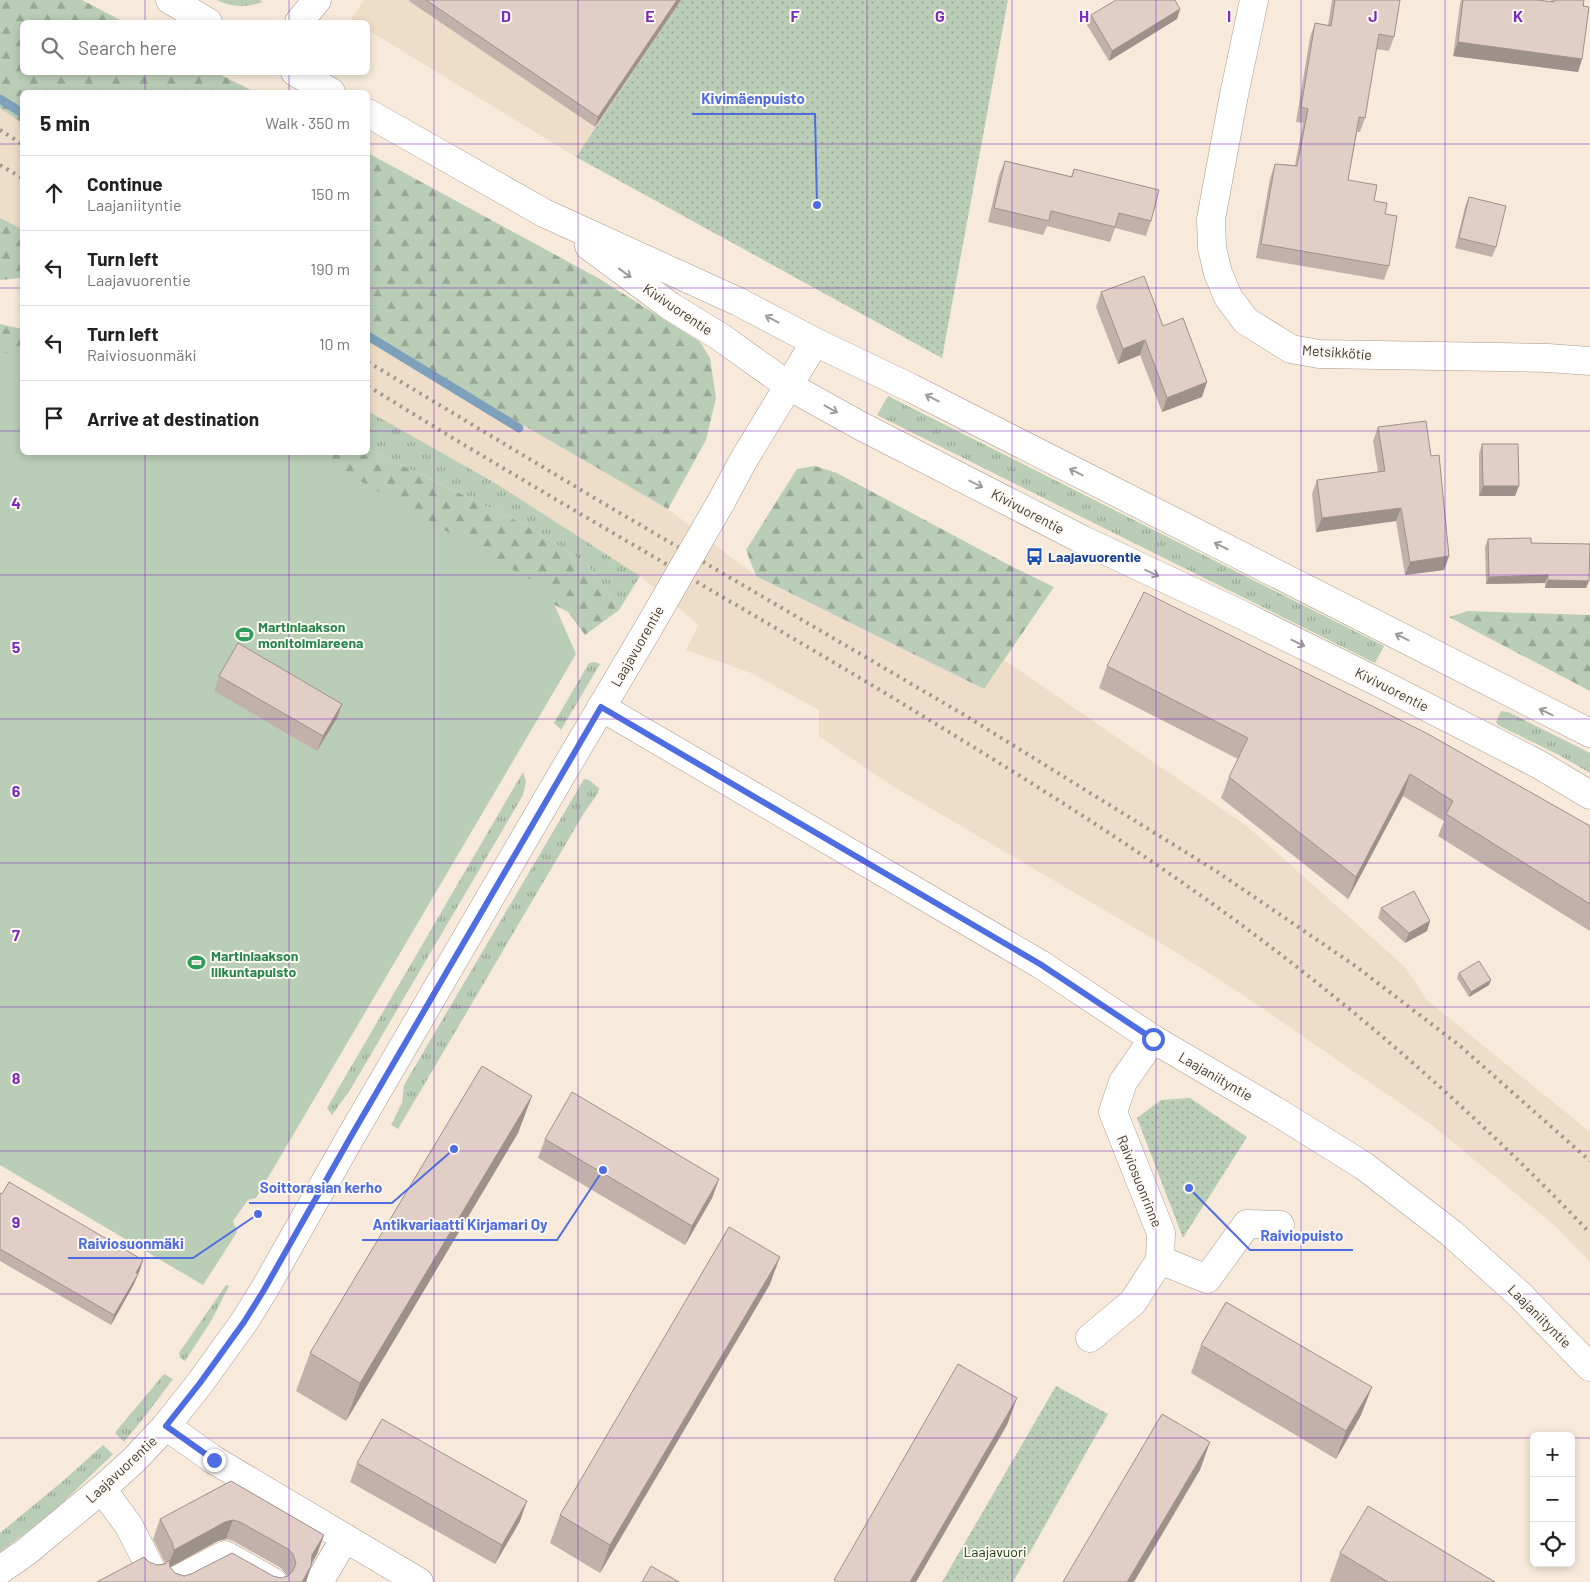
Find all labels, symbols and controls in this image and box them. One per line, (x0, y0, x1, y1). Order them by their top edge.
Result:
text: D (501, 6, 511, 25)
text: E (645, 6, 655, 25)
text: F (791, 6, 800, 25)
text: G (935, 6, 945, 25)
text: H (1079, 6, 1089, 25)
text: I (1227, 6, 1231, 25)
text: J (1368, 6, 1378, 25)
text: K (1513, 6, 1523, 25)
search box (20, 20, 370, 75)
icon: search (38, 34, 66, 62)
text: Search here (78, 36, 177, 59)
callout: Kivimäenpuisto (692, 84, 815, 114)
text: Kivimäenpuisto (701, 89, 805, 107)
text: 5 min (40, 110, 90, 135)
text: Walk · 350 m (265, 113, 350, 132)
text: Continue (87, 172, 163, 195)
icon: ahead (40, 179, 68, 207)
text: 150 m (311, 184, 350, 203)
text: Laajaniityntie (87, 195, 182, 214)
text: Turn left (87, 247, 158, 270)
icon: left (40, 254, 68, 282)
text: 190 m (311, 259, 350, 278)
one-way arrow (618, 268, 632, 278)
text: Laajavuorentie (87, 270, 191, 289)
street label: Kivivuorentie (640, 280, 716, 338)
one-way arrow (765, 314, 780, 323)
text: Turn left (87, 322, 158, 345)
icon: left (40, 329, 68, 357)
text: 10 m (319, 334, 350, 353)
street label: Metsikkötie (1301, 341, 1373, 363)
text: Raiviosuonmäki (87, 345, 197, 364)
one-way arrow (924, 393, 939, 403)
icon: arrive (40, 404, 68, 432)
one-way arrow (824, 404, 839, 414)
text: Arrive at destination (87, 407, 259, 430)
one-way arrow (1069, 467, 1084, 477)
one-way arrow (968, 479, 983, 489)
street label: Kivivuorentie (989, 485, 1067, 537)
text: 4 (11, 493, 21, 512)
one-way arrow (1214, 541, 1229, 550)
bus stop icon: Laajavuorentie (1024, 546, 1044, 566)
place label: Laajavuorentie (1048, 548, 1142, 565)
one-way arrow (1144, 568, 1159, 578)
street label: Laajavuorentie (607, 602, 667, 690)
place label: Martinlaakson monitoimiareena (258, 618, 363, 651)
sports icon: Martinlaakson monitoimiareena (234, 624, 254, 644)
one-way arrow (1395, 632, 1410, 641)
text: 5 (12, 637, 21, 656)
one-way arrow (1291, 638, 1306, 648)
street label: Kivivuorentie (1352, 663, 1432, 715)
one-way arrow (1539, 707, 1554, 716)
text: 6 (12, 781, 21, 800)
text: 7 (12, 925, 20, 944)
place label: Martinlaakson liikuntapuisto (211, 947, 298, 980)
sports icon: Martinlaakson liikuntapuisto (187, 953, 207, 973)
route start (1142, 1028, 1165, 1051)
street label: Laajaniityntie (1176, 1048, 1256, 1104)
text: 8 (12, 1068, 21, 1087)
street label: Raiviosuonrinne (1114, 1133, 1166, 1229)
callout: Soittorasian kerho (249, 1173, 392, 1203)
text: Soittorasian kerho (260, 1178, 382, 1196)
callout: Antikvariaatti Kirjamari Oy (362, 1210, 557, 1240)
text: 9 (12, 1212, 20, 1231)
text: Antikvariaatti Kirjamari Oy (372, 1215, 548, 1233)
callout: Raiviopuisto (1250, 1220, 1353, 1250)
text: Raiviopuisto (1261, 1226, 1343, 1244)
callout: Raiviosuonmäki (68, 1228, 193, 1258)
text: Raiviosuonmäki (78, 1234, 184, 1252)
street label: Laajaniityntie (1505, 1281, 1575, 1351)
street label: Laajavuorentie (82, 1432, 160, 1506)
map controls (1530, 1432, 1575, 1567)
button: + (1530, 1432, 1575, 1477)
route end (203, 1449, 226, 1472)
button: − (1530, 1477, 1575, 1522)
button: locate (1530, 1522, 1575, 1567)
park label: Laajavuori (963, 1543, 1027, 1560)

